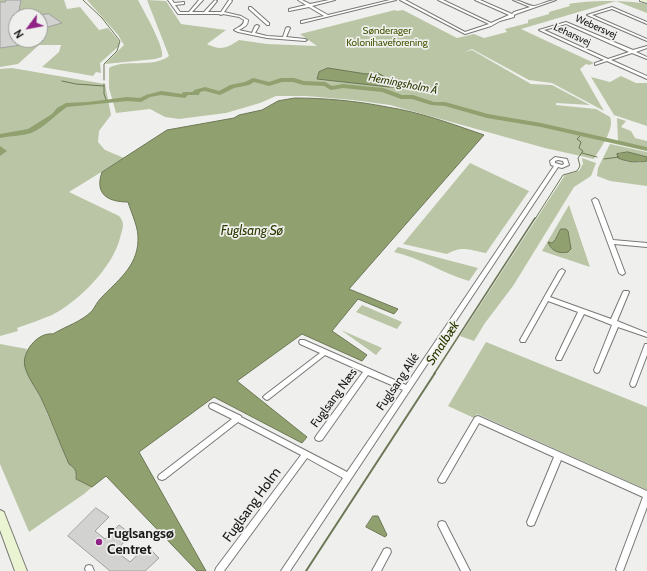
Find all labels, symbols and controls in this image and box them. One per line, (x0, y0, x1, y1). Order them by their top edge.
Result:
north arrow (8, 8, 48, 48)
street label: Webersvej (573, 13, 619, 41)
street label: Leharsvej (552, 21, 592, 49)
park label: Sønderager Kolonihaveforening (346, 25, 428, 48)
text: N (11, 27, 27, 41)
water label: Herningsholm Å (367, 71, 439, 97)
water label: Fuglsang Sø (221, 223, 283, 239)
water label: Smalbæk (423, 318, 463, 368)
street label: Fuglsang Allé (374, 351, 422, 413)
street label: Fuglsang Næs (308, 366, 360, 430)
street label: Fuglsang Holm (219, 465, 285, 545)
place label: Fuglsangsø Centret (107, 526, 174, 558)
marker: Fuglsangsø Centret (94, 537, 104, 547)

